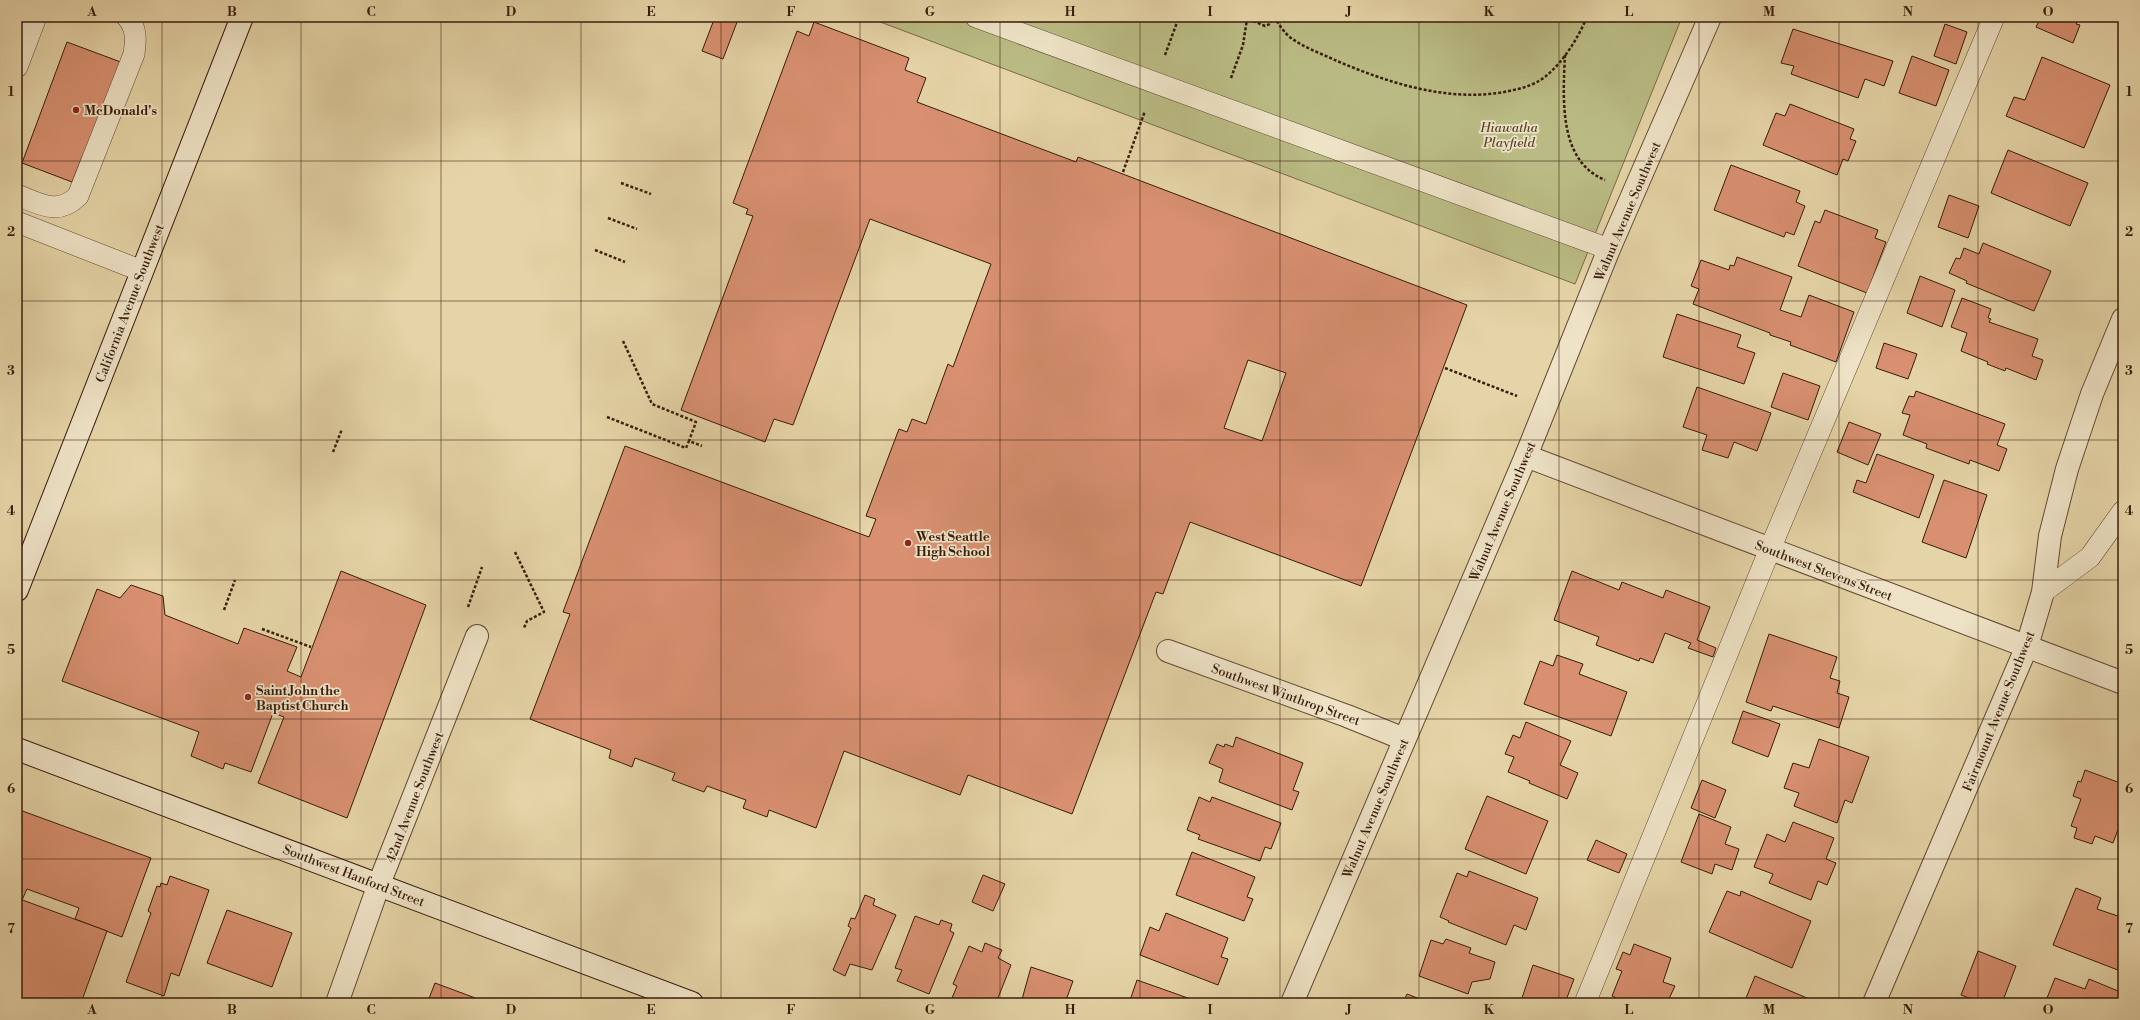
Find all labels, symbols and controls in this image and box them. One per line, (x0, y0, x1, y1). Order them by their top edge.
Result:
text: A (86, 4, 97, 20)
text: B (227, 4, 237, 20)
text: C (366, 4, 376, 20)
text: D (506, 4, 516, 20)
text: E (646, 4, 656, 20)
text: F (786, 4, 796, 20)
text: G (925, 4, 936, 20)
text: H (1065, 4, 1076, 20)
text: I (1207, 4, 1213, 20)
text: J (1344, 4, 1352, 20)
text: K (1484, 4, 1495, 20)
text: L (1625, 4, 1634, 20)
text: M (1763, 4, 1775, 20)
text: N (1903, 4, 1914, 20)
text: O (2043, 4, 2054, 20)
text: 1 (8, 84, 15, 100)
text: 1 (2126, 84, 2133, 100)
place label: McDonald's (84, 103, 158, 119)
marker: McDonald's (71, 105, 81, 115)
park label: Hiawatha Playfield (1479, 120, 1538, 151)
street label: Walnut Avenue Southwest (1591, 139, 1665, 284)
street label: California Avenue Southwest (92, 221, 168, 385)
text: 2 (7, 224, 15, 240)
text: 2 (2125, 224, 2133, 240)
text: 3 (7, 363, 15, 379)
text: 3 (2125, 363, 2133, 379)
street label: Walnut Avenue Southwest (1466, 439, 1540, 584)
text: 4 (7, 503, 16, 519)
text: 4 (2125, 503, 2134, 519)
place label: West Seattle High School (915, 529, 991, 560)
street label: Southwest Stevens Street (1753, 537, 1895, 605)
marker: West Seattle High School (903, 538, 913, 548)
street label: Fairmount Avenue Southwest (1959, 628, 2039, 794)
text: 5 (7, 642, 15, 658)
text: 5 (2125, 642, 2133, 658)
street label: Southwest Winthrop Street (1209, 661, 1363, 729)
place label: Saint John the Baptist Church (256, 683, 349, 714)
marker: Saint John the Baptist Church (243, 692, 253, 702)
street label: 42nd Avenue Southwest (383, 729, 447, 865)
street label: Walnut Avenue Southwest (1339, 736, 1413, 881)
text: 6 (7, 781, 15, 797)
text: 6 (2125, 781, 2133, 797)
street label: Southwest Hanford Street (281, 841, 427, 911)
text: 7 (7, 921, 15, 937)
text: 7 (2125, 921, 2133, 937)
text: A (86, 1002, 97, 1018)
text: B (227, 1002, 237, 1018)
text: C (366, 1002, 376, 1018)
text: D (506, 1002, 516, 1018)
text: E (646, 1002, 656, 1018)
text: F (786, 1002, 796, 1018)
text: G (925, 1002, 936, 1018)
text: H (1065, 1002, 1076, 1018)
text: I (1207, 1002, 1213, 1018)
text: J (1344, 1002, 1352, 1018)
text: K (1484, 1002, 1495, 1018)
text: L (1625, 1002, 1634, 1018)
text: M (1763, 1002, 1775, 1018)
text: N (1903, 1002, 1914, 1018)
text: O (2043, 1002, 2054, 1018)

